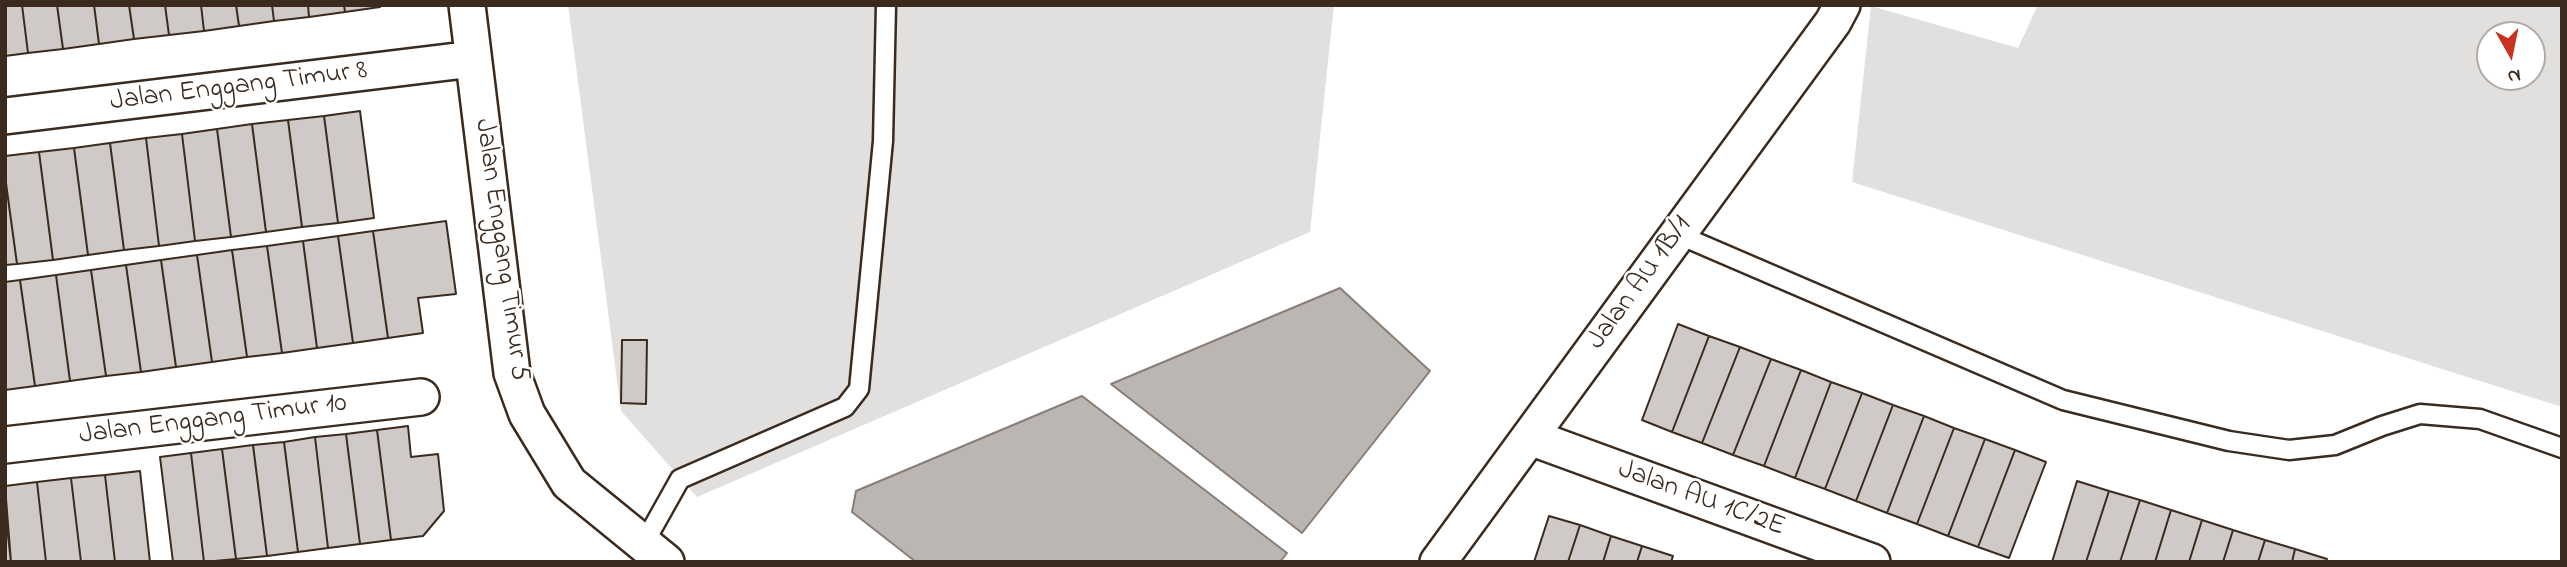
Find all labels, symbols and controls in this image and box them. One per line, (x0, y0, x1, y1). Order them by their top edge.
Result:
north arrow (2476, 21, 2546, 91)
street label: Jalan Enggang Timur 8 (109, 56, 369, 120)
text: N (2506, 61, 2523, 90)
street label: Jalan Enggang Timur 5 (465, 117, 535, 383)
street label: Jalan AU 1B/1 (1581, 211, 1701, 357)
street label: Jalan Enggang Timur 10 (77, 388, 349, 454)
street label: Jalan AU 1C/2E (1613, 454, 1789, 546)

